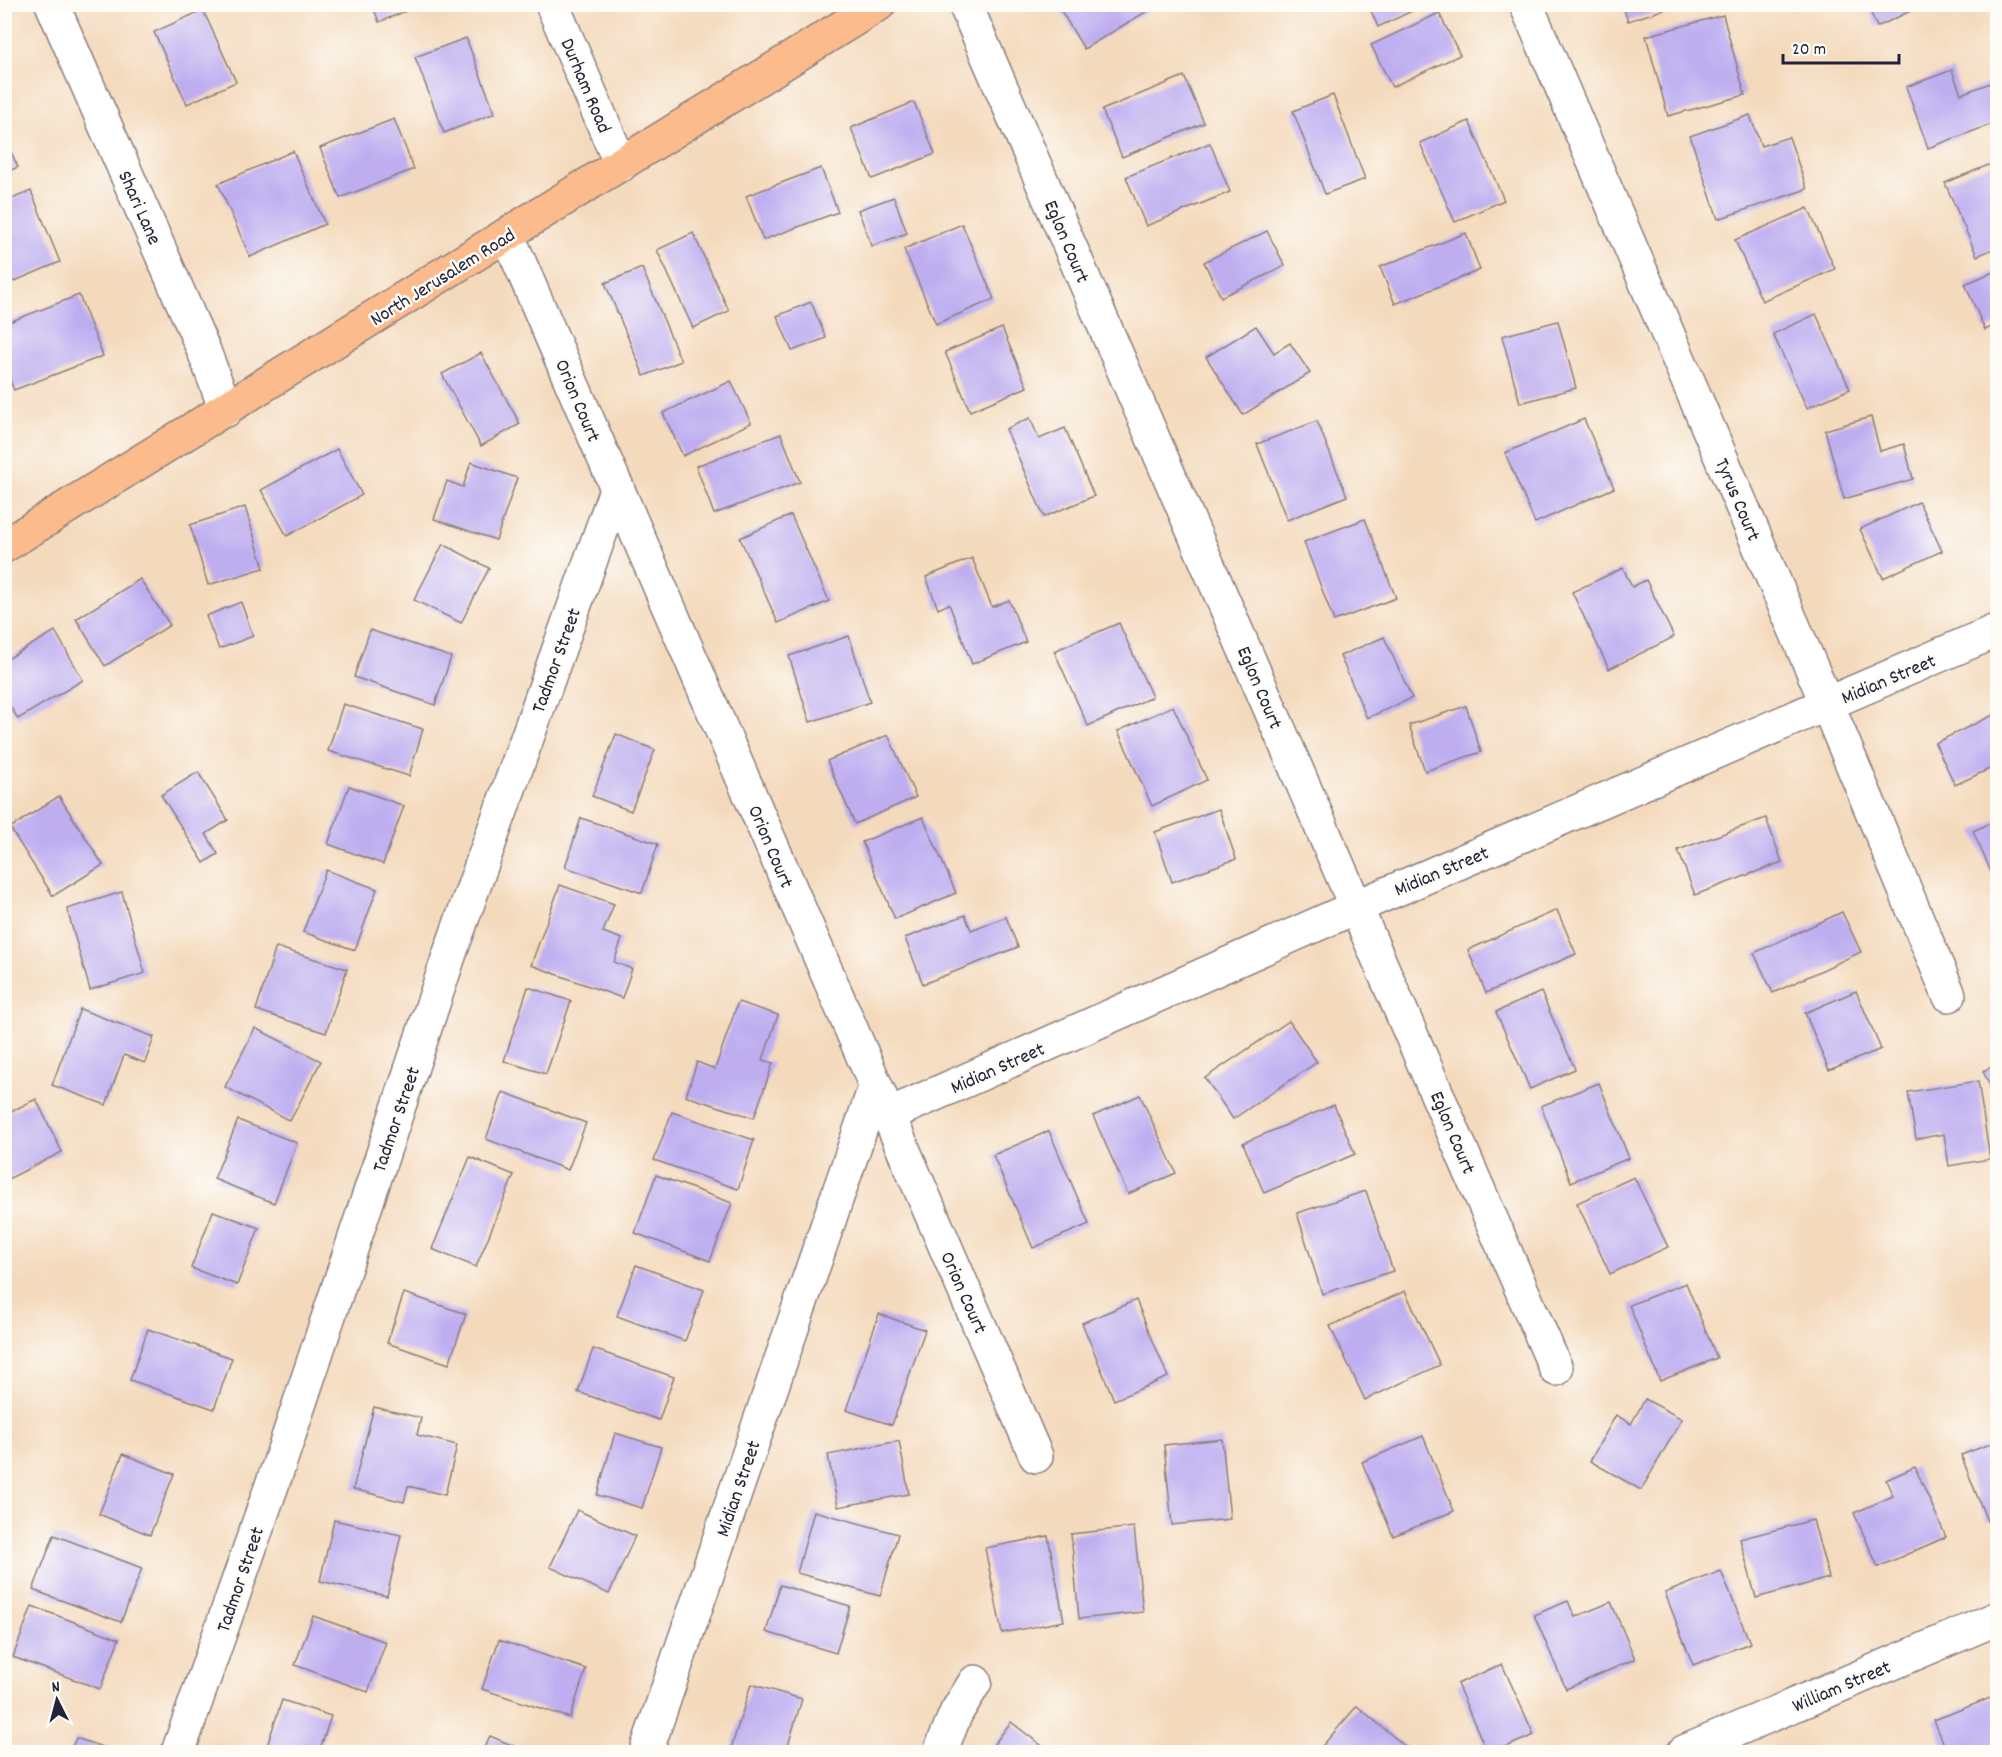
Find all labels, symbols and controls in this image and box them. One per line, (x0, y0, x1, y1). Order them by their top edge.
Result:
scale bar (1783, 27, 1898, 65)
street label: Durham Road (552, 34, 617, 138)
text: 20 m (1792, 38, 1826, 63)
street label: Shari Lane (109, 167, 167, 250)
street label: Eglon Court (1035, 196, 1095, 288)
street label: North Jerusalem Road (366, 223, 522, 335)
street label: Orion Court (546, 355, 606, 447)
street label: Tyrus Court (1706, 455, 1766, 546)
street label: Tadmor Street (526, 605, 590, 717)
street label: Eglon Court (1228, 642, 1288, 734)
street label: Midian Street (1838, 648, 1941, 713)
street label: Orion Court (739, 801, 799, 893)
street label: Midian Street (1391, 840, 1494, 905)
street label: Midian Street (947, 1037, 1050, 1103)
street label: Tadmor Street (367, 1063, 429, 1177)
street label: Eglon Court (1421, 1087, 1481, 1179)
street label: Orion Court (932, 1248, 993, 1339)
street label: Midian Street (710, 1437, 769, 1541)
street label: Tadmor Street (211, 1523, 273, 1637)
street label: William Street (1789, 1654, 1896, 1721)
north arrow (27, 1670, 87, 1730)
text: N (51, 1676, 61, 1699)

